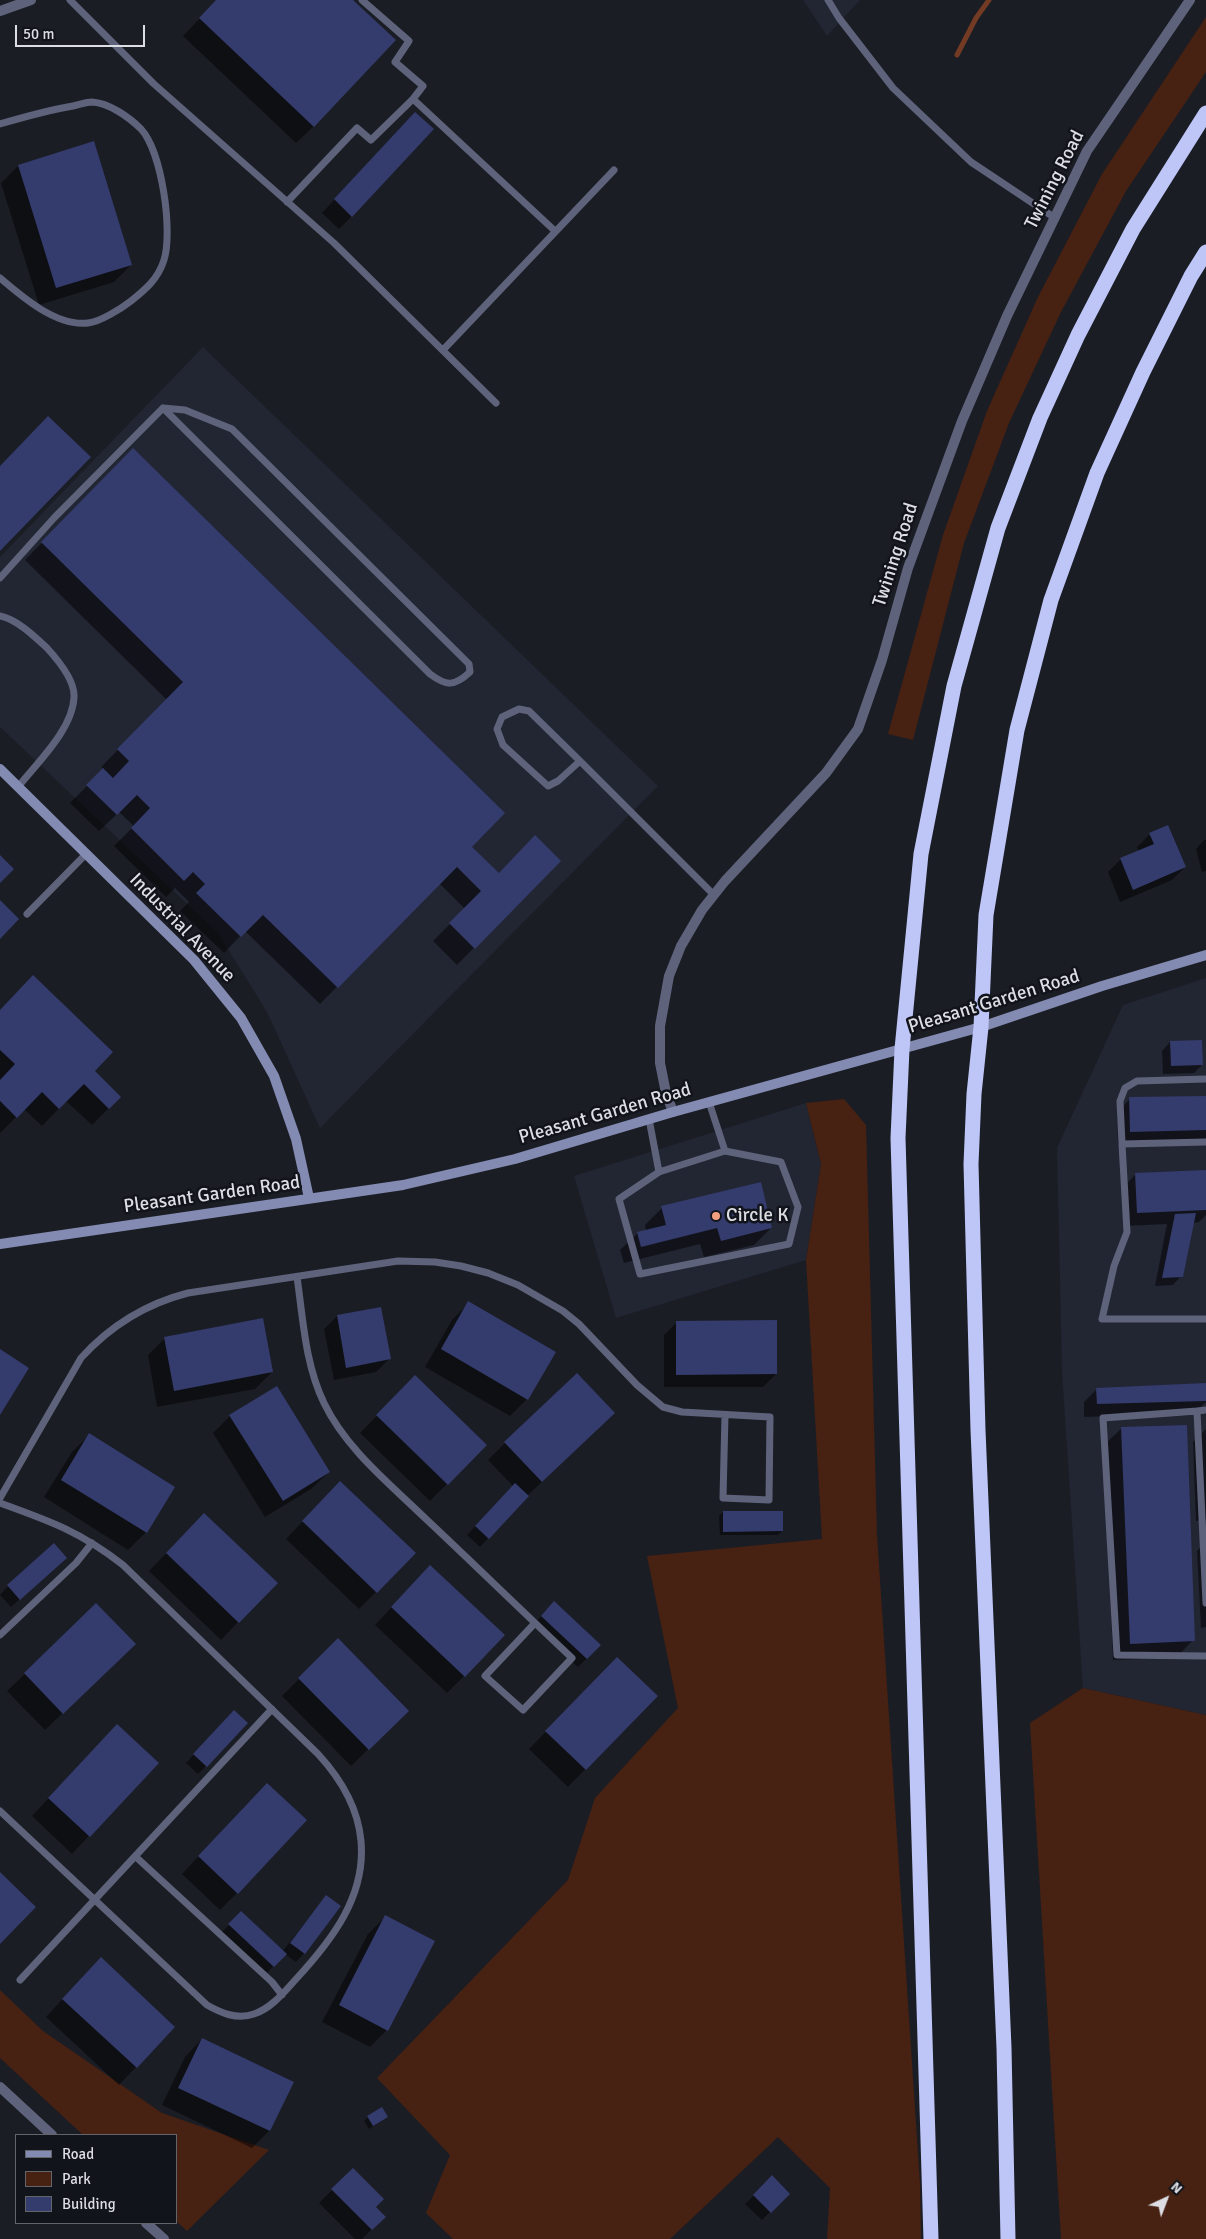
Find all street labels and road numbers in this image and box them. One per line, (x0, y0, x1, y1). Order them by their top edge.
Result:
street label: Twining Road (1020, 127, 1090, 233)
street label: Twining Road (868, 500, 924, 610)
street label: Industrial Avenue (124, 869, 240, 987)
street label: Pleasant Garden Road (906, 965, 1082, 1039)
street label: Pleasant Garden Road (516, 1079, 694, 1149)
street label: Pleasant Garden Road (122, 1171, 302, 1219)

